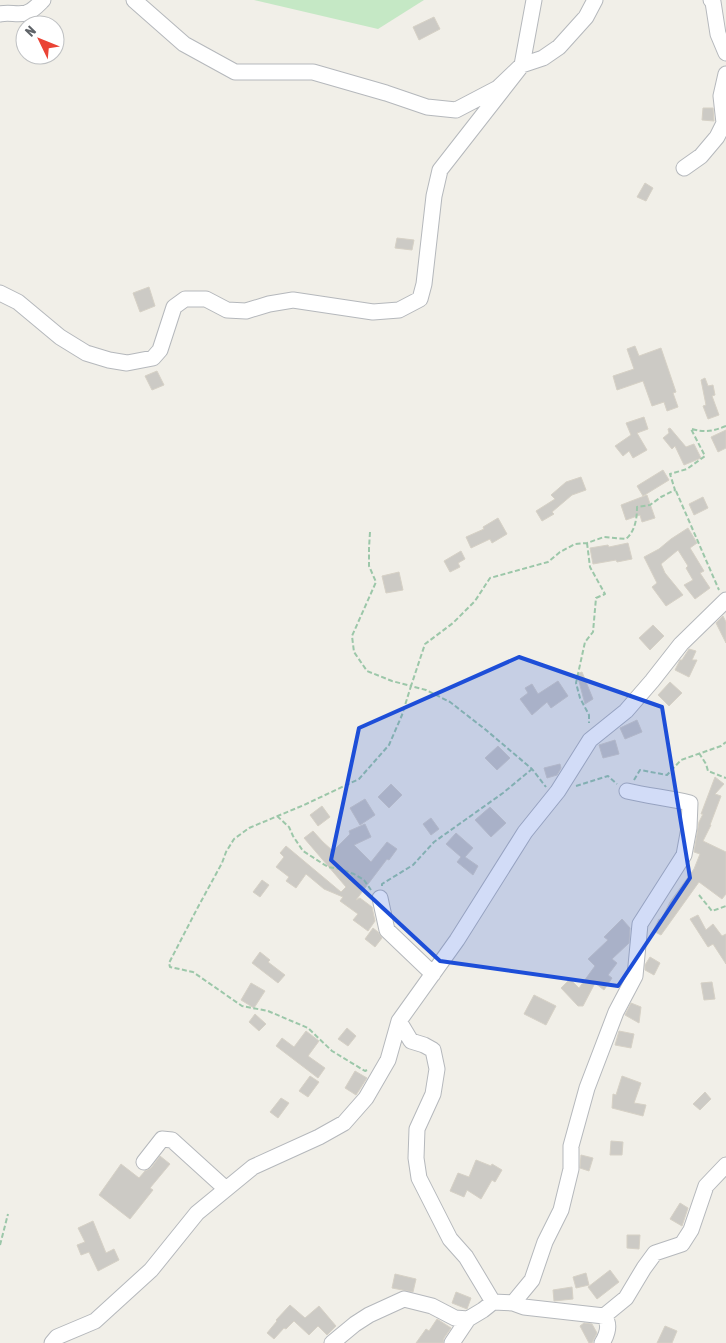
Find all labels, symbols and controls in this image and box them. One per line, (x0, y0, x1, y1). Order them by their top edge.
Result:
north arrow (15, 15, 65, 65)
text: N (22, 23, 39, 40)

